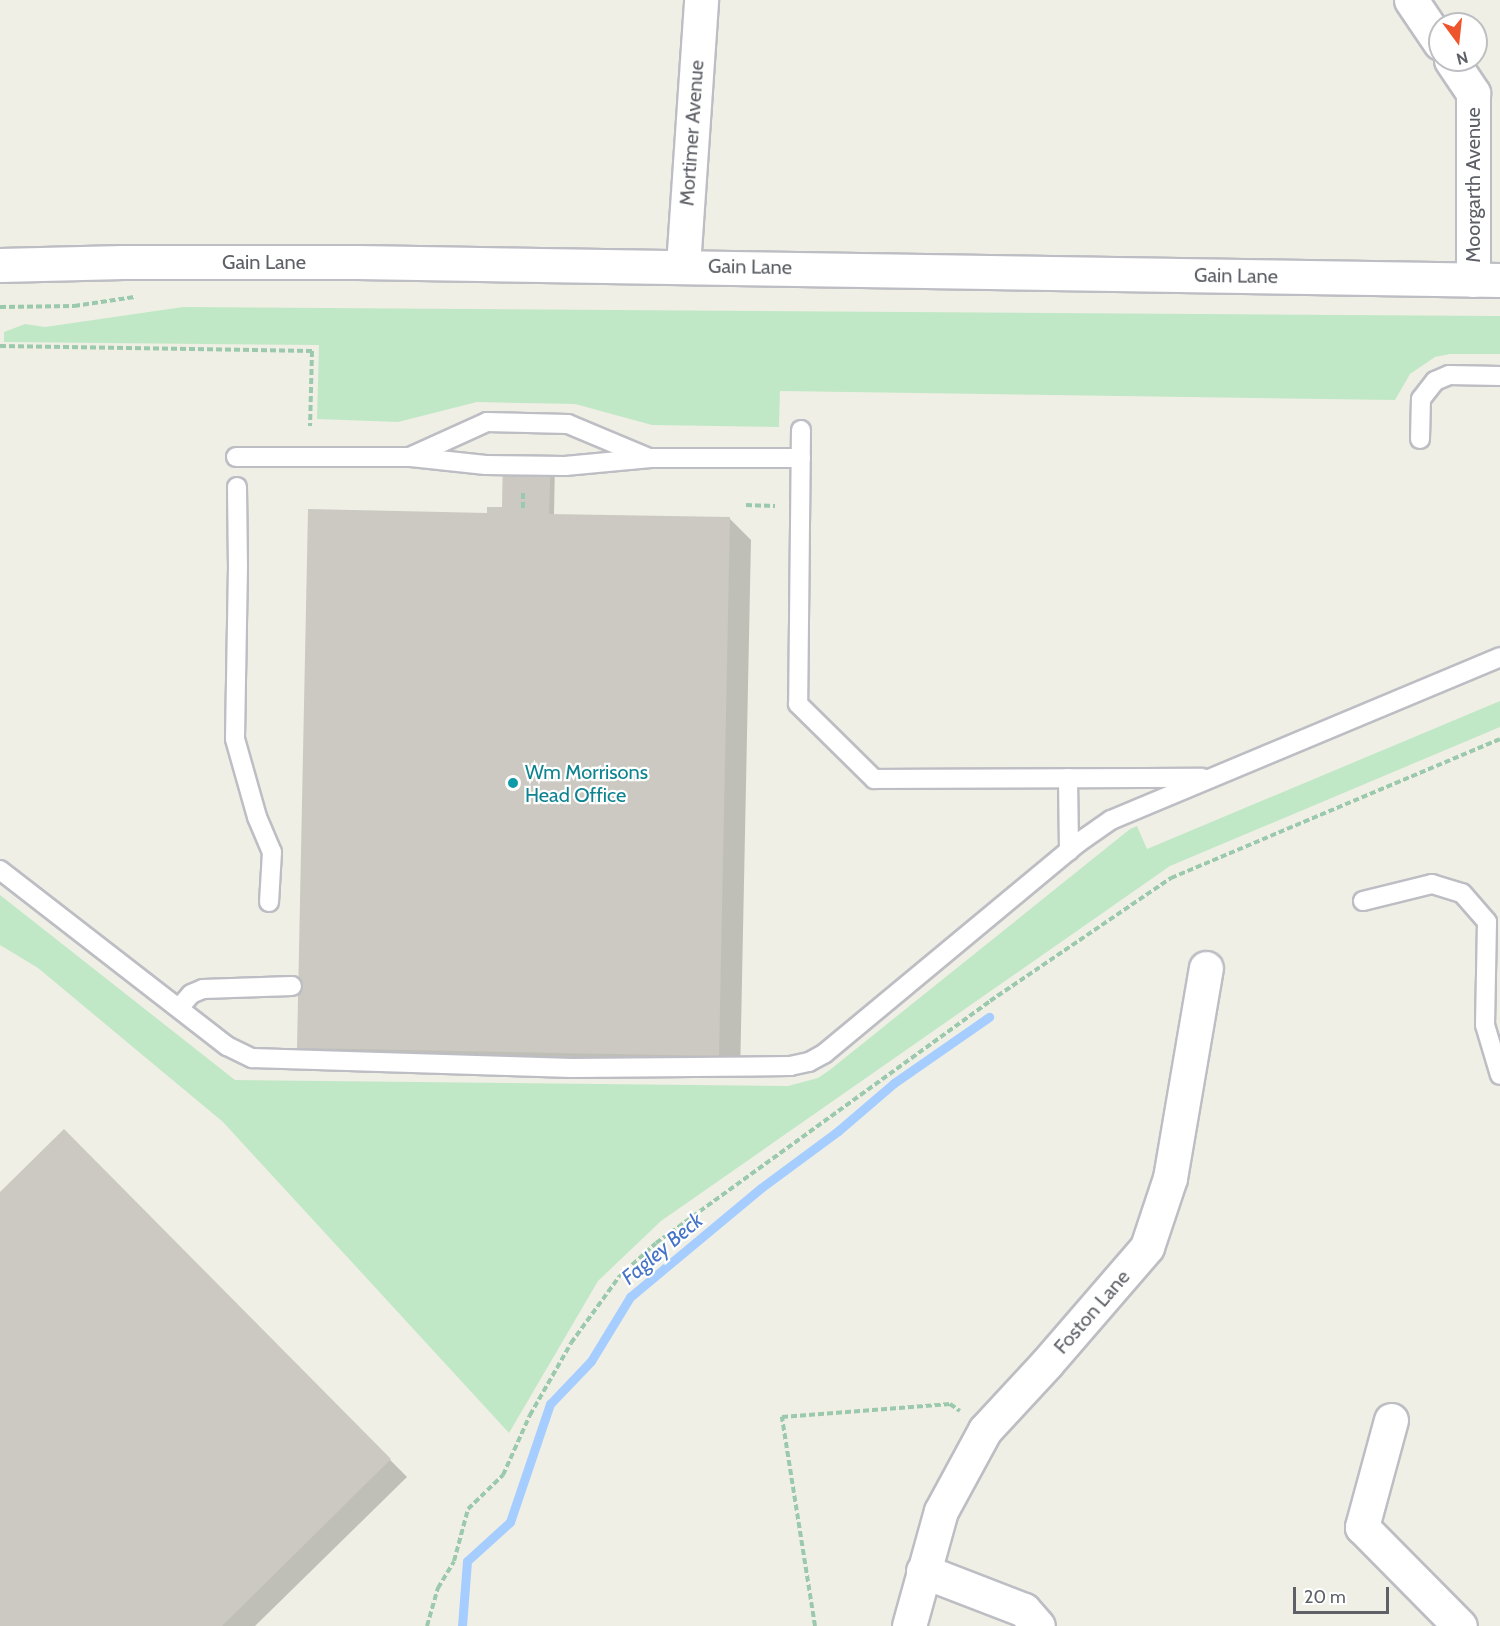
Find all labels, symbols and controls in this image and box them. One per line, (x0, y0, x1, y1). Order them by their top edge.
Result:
north arrow (1428, 12, 1488, 72)
text: N (1454, 47, 1470, 69)
street label: Mortimer Avenue (675, 59, 709, 207)
street label: Moorgarth Avenue (1461, 107, 1485, 263)
street label: Gain Lane (222, 250, 306, 274)
street label: Gain Lane (708, 254, 792, 280)
street label: Gain Lane (1194, 263, 1278, 289)
place label: Wm Morrisons Head Office (525, 760, 648, 807)
marker: Wm Morrisons Head Office (506, 776, 520, 790)
water label: Fagley Beck (616, 1208, 708, 1290)
street label: Foston Lane (1049, 1265, 1135, 1359)
scale bar (1296, 1575, 1392, 1613)
text: 20 m (1304, 1586, 1346, 1608)

